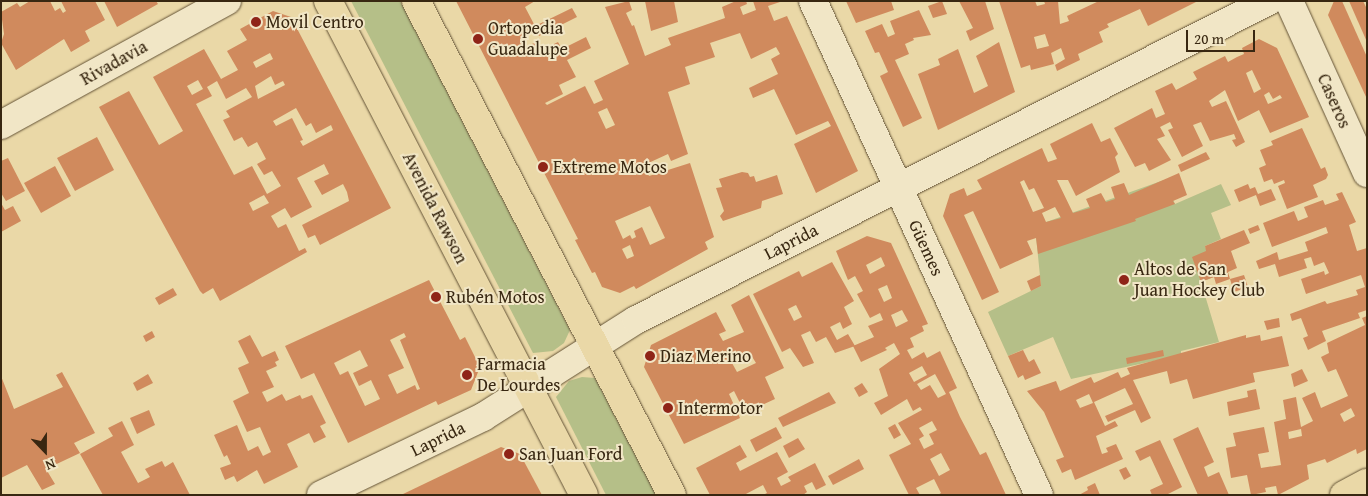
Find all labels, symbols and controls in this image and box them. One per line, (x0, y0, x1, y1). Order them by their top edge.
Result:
place label: Movil Centro (266, 11, 364, 33)
marker: Movil Centro (250, 16, 262, 28)
place label: Ortopedia Guadalupe (488, 18, 568, 60)
scale bar (1188, 20, 1257, 52)
text: 20 m (1194, 28, 1224, 49)
marker: Ortopedia Guadalupe (472, 33, 484, 45)
street label: Rivadavia (77, 36, 151, 90)
street label: Caseros (1312, 70, 1356, 132)
street label: Avenida Rawson (398, 149, 472, 267)
place label: Extreme Motos (553, 156, 667, 178)
marker: Extreme Motos (537, 161, 549, 173)
street label: Güemes (904, 217, 948, 279)
street label: Laprida (760, 219, 822, 265)
place label: Altos de San Juan Hockey Club (1134, 259, 1265, 302)
marker: Altos de San Juan Hockey Club (1118, 274, 1130, 286)
place label: Rubén Motos (446, 286, 545, 308)
marker: Rubén Motos (430, 291, 442, 303)
place label: Diaz Merino (660, 345, 751, 367)
marker: Diaz Merino (644, 350, 656, 362)
place label: Farmacia De Lourdes (477, 354, 560, 396)
marker: Farmacia De Lourdes (461, 369, 473, 381)
place label: Intermotor (678, 397, 763, 419)
marker: Intermotor (662, 402, 674, 414)
street label: Laprida (407, 417, 469, 461)
north arrow (20, 426, 70, 476)
place label: San Juan Ford (519, 443, 622, 465)
marker: San Juan Ford (503, 448, 515, 460)
text: N (43, 454, 59, 476)

